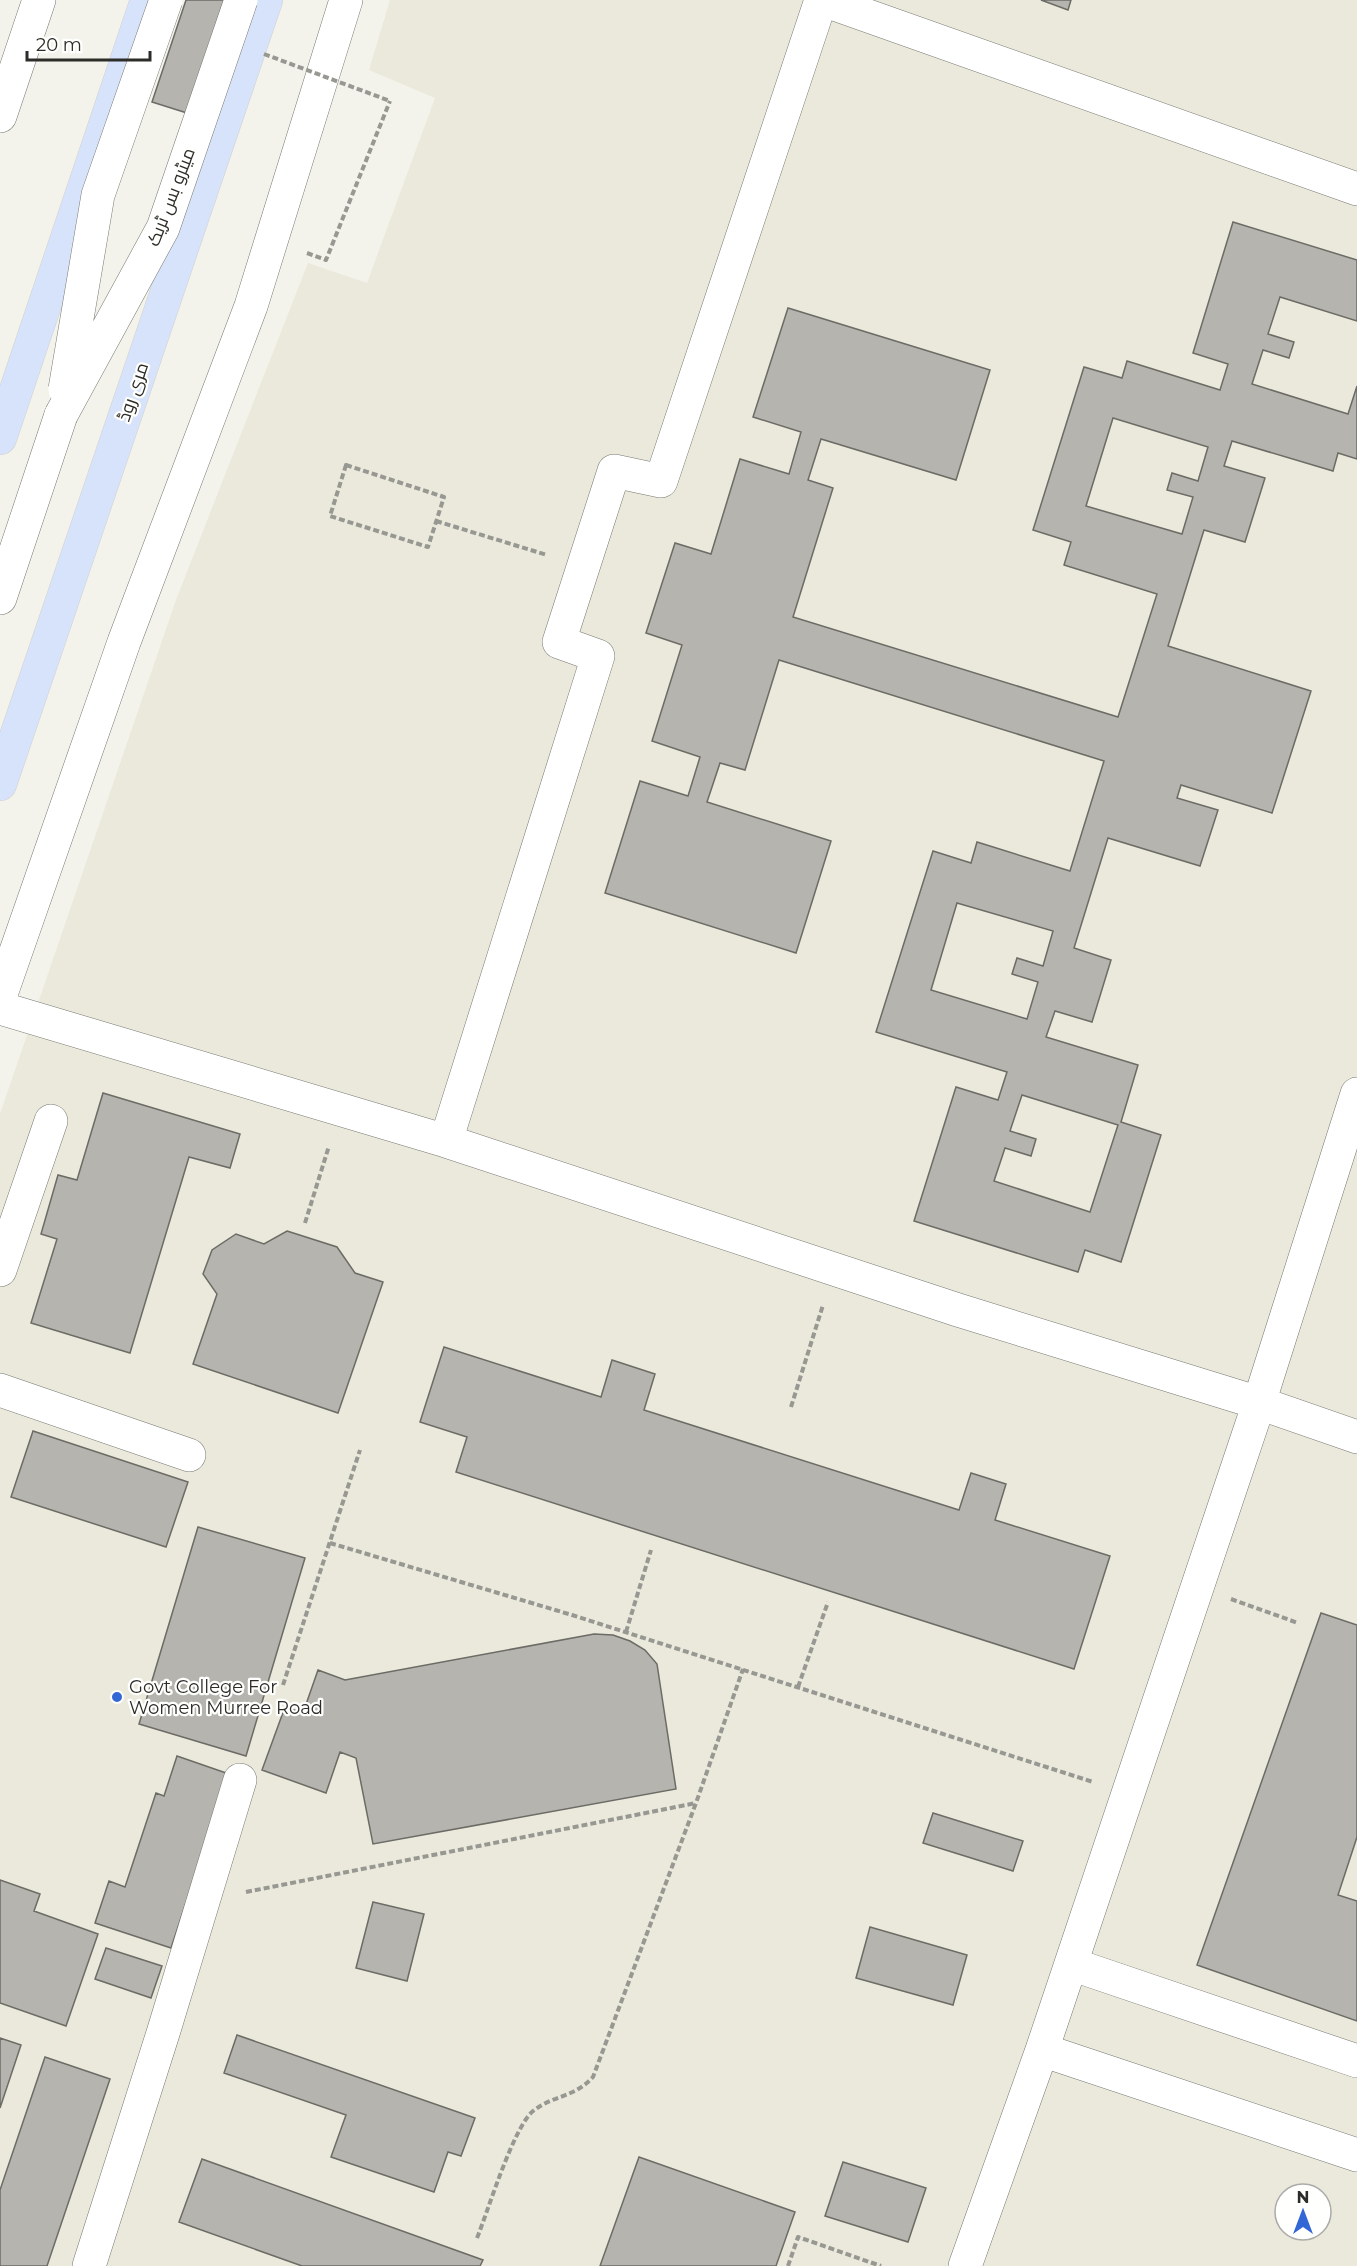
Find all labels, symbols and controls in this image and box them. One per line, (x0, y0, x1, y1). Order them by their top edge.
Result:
scale bar (27, 24, 150, 62)
text: 20 m (36, 34, 82, 56)
street label: میٹرو بس ٹریک (142, 145, 200, 249)
street label: مری روڈ (113, 360, 153, 424)
place label: Govt College For Women Murree Road (129, 1676, 323, 1719)
marker: Govt College For Women Murree Road (110, 1690, 124, 1704)
north arrow (1273, 2182, 1333, 2242)
text: N (1297, 2188, 1309, 2207)

